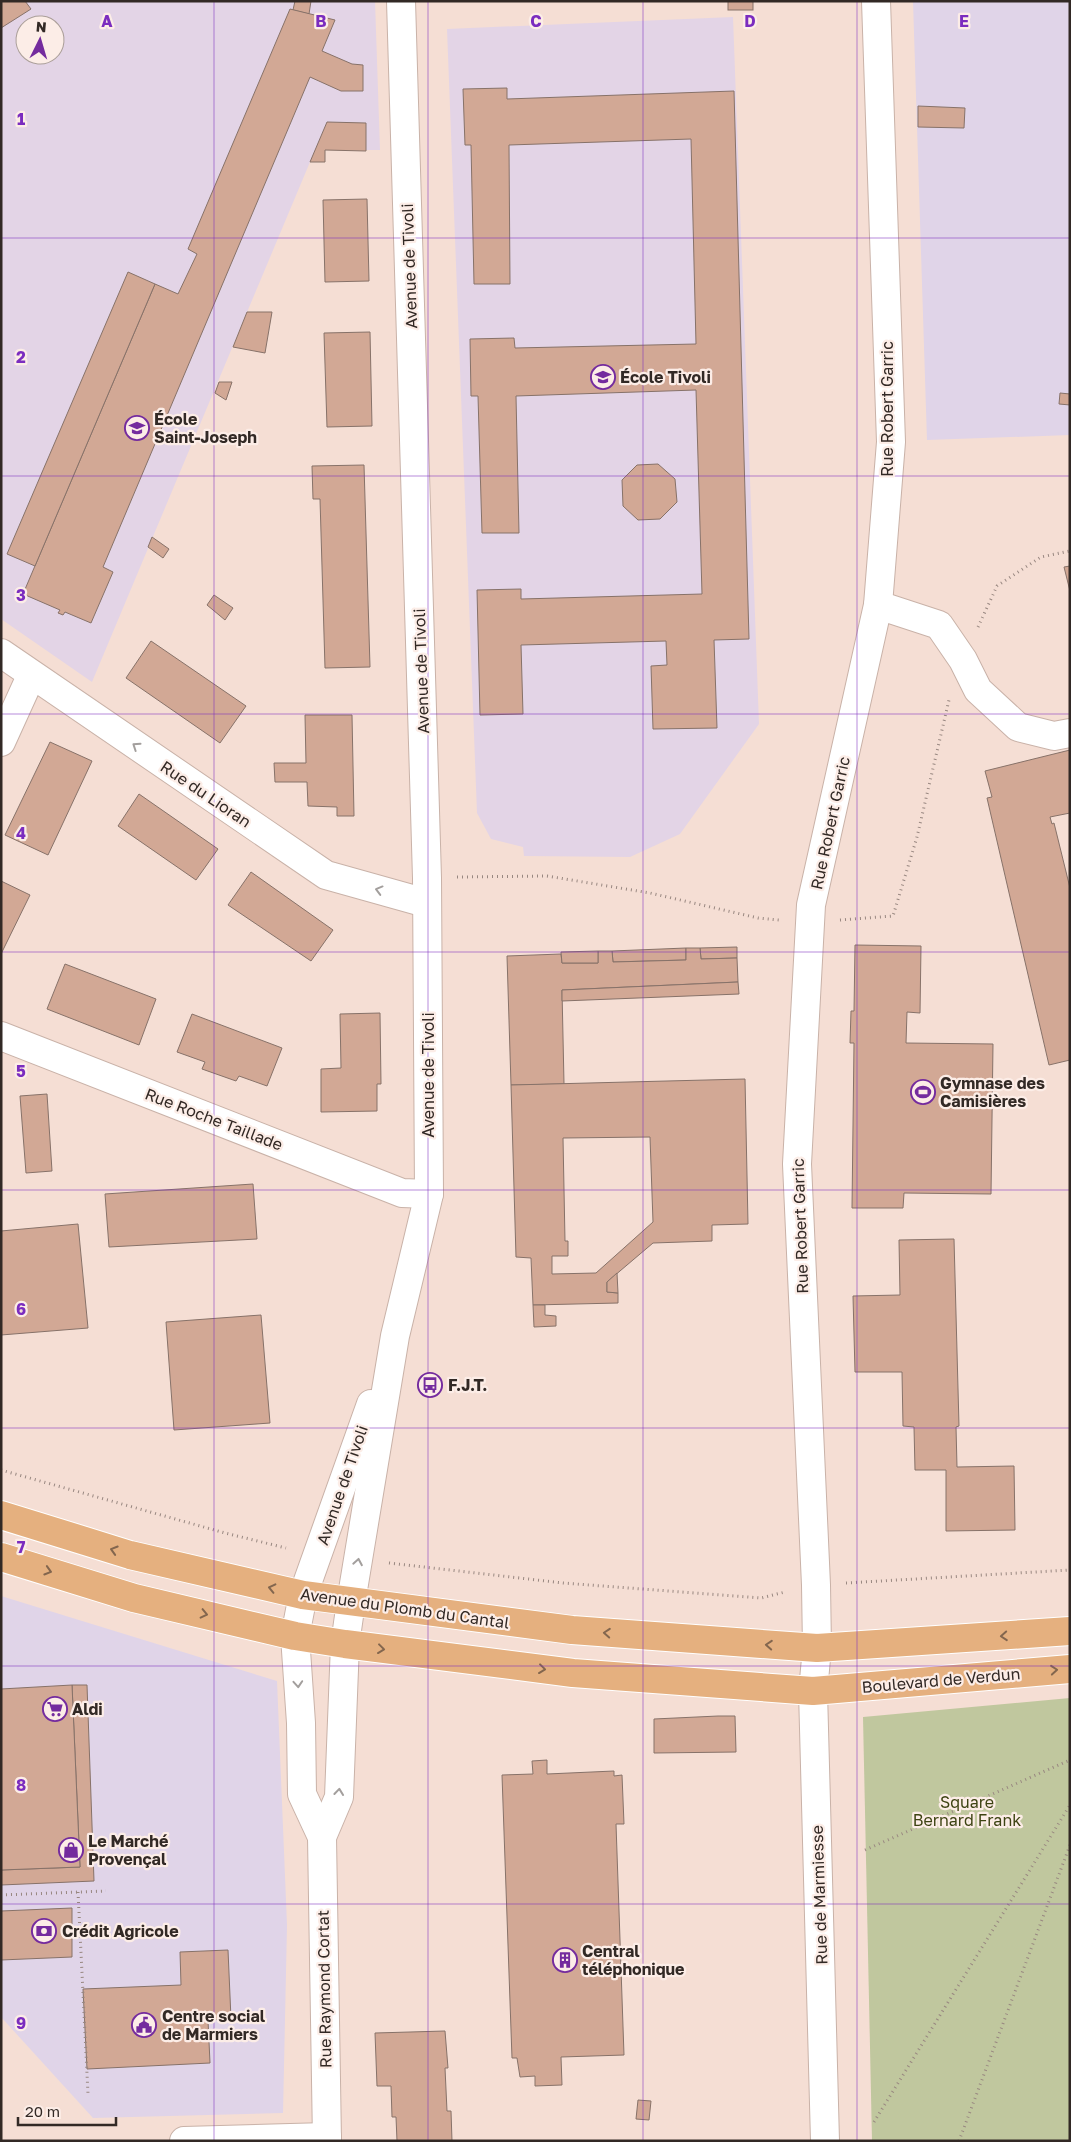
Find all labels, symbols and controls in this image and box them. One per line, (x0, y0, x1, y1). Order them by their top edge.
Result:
text: A (101, 11, 113, 31)
text: B (315, 11, 327, 31)
text: C (530, 11, 542, 31)
text: D (744, 11, 756, 31)
text: E (959, 11, 969, 31)
north arrow (15, 15, 65, 65)
text: N (35, 18, 47, 35)
text: 1 (17, 109, 25, 129)
street label: Avenue de Tivoli (397, 203, 421, 329)
street label: Rue Robert Garric (877, 341, 897, 477)
text: 2 (16, 347, 26, 367)
school or university icon: École Tivoli (590, 364, 616, 390)
place label: École Tivoli (620, 367, 711, 387)
place label: École Saint-Joseph (154, 409, 257, 447)
school or university icon: École Saint-Joseph (124, 415, 150, 441)
text: 3 (16, 585, 26, 605)
street label: Avenue de Tivoli (409, 608, 433, 734)
one-way arrow (132, 743, 141, 752)
street label: Rue Robert Garric (806, 754, 854, 891)
street label: Rue du Lioran (157, 756, 255, 832)
text: 4 (16, 823, 26, 843)
one-way arrow (376, 885, 384, 895)
street label: Avenue de Tivoli (418, 1012, 438, 1138)
text: 5 (16, 1061, 26, 1081)
place label: Gymnase des Camisières (940, 1073, 1045, 1111)
sports icon: Gymnase des Camisières (910, 1079, 936, 1105)
street label: Rue Roche Taillade (142, 1084, 286, 1154)
street label: Rue Robert Garric (788, 1158, 812, 1294)
text: 6 (16, 1299, 26, 1319)
bus stop icon: F.J.T. (417, 1372, 443, 1398)
place label: F.J.T. (448, 1375, 487, 1395)
street label: Avenue de Tivoli (312, 1422, 372, 1548)
text: 7 (17, 1537, 26, 1557)
one-way arrow (111, 1545, 119, 1555)
one-way arrow (352, 1557, 362, 1566)
one-way arrow (43, 1566, 51, 1576)
one-way arrow (268, 1583, 277, 1594)
street label: Avenue du Plomb du Cantal (299, 1583, 511, 1633)
one-way arrow (200, 1608, 209, 1619)
one-way arrow (602, 1628, 610, 1639)
one-way arrow (999, 1630, 1007, 1641)
one-way arrow (764, 1640, 772, 1651)
one-way arrow (377, 1643, 385, 1654)
street label: Boulevard de Verdun (861, 1663, 1021, 1697)
one-way arrow (538, 1664, 546, 1674)
one-way arrow (1050, 1665, 1058, 1676)
one-way arrow (293, 1680, 304, 1688)
supermarket icon: Aldi (42, 1696, 68, 1722)
place label: Aldi (72, 1699, 103, 1719)
text: 8 (16, 1775, 26, 1795)
one-way arrow (333, 1788, 344, 1796)
park label: Square Bernard Frank (913, 1792, 1021, 1830)
street label: Rue de Marmiesse (807, 1825, 831, 1965)
place label: Le Marché Provençal (88, 1831, 168, 1869)
shop icon: Le Marché Provençal (58, 1837, 84, 1863)
street label: Rue Raymond Cortat (313, 1910, 335, 2068)
bank icon: Crédit Agricole (31, 1918, 57, 1944)
place label: Crédit Agricole (62, 1921, 179, 1941)
place label: Central téléphonique (582, 1941, 685, 1979)
building icon: Central téléphonique (552, 1947, 578, 1973)
place label: Centre social de Marmiers (162, 2006, 266, 2044)
public building icon: Centre social de Marmiers (131, 2012, 157, 2038)
text: 9 (16, 2013, 26, 2033)
scale bar (18, 2094, 115, 2126)
text: 20 m (25, 2102, 60, 2120)

